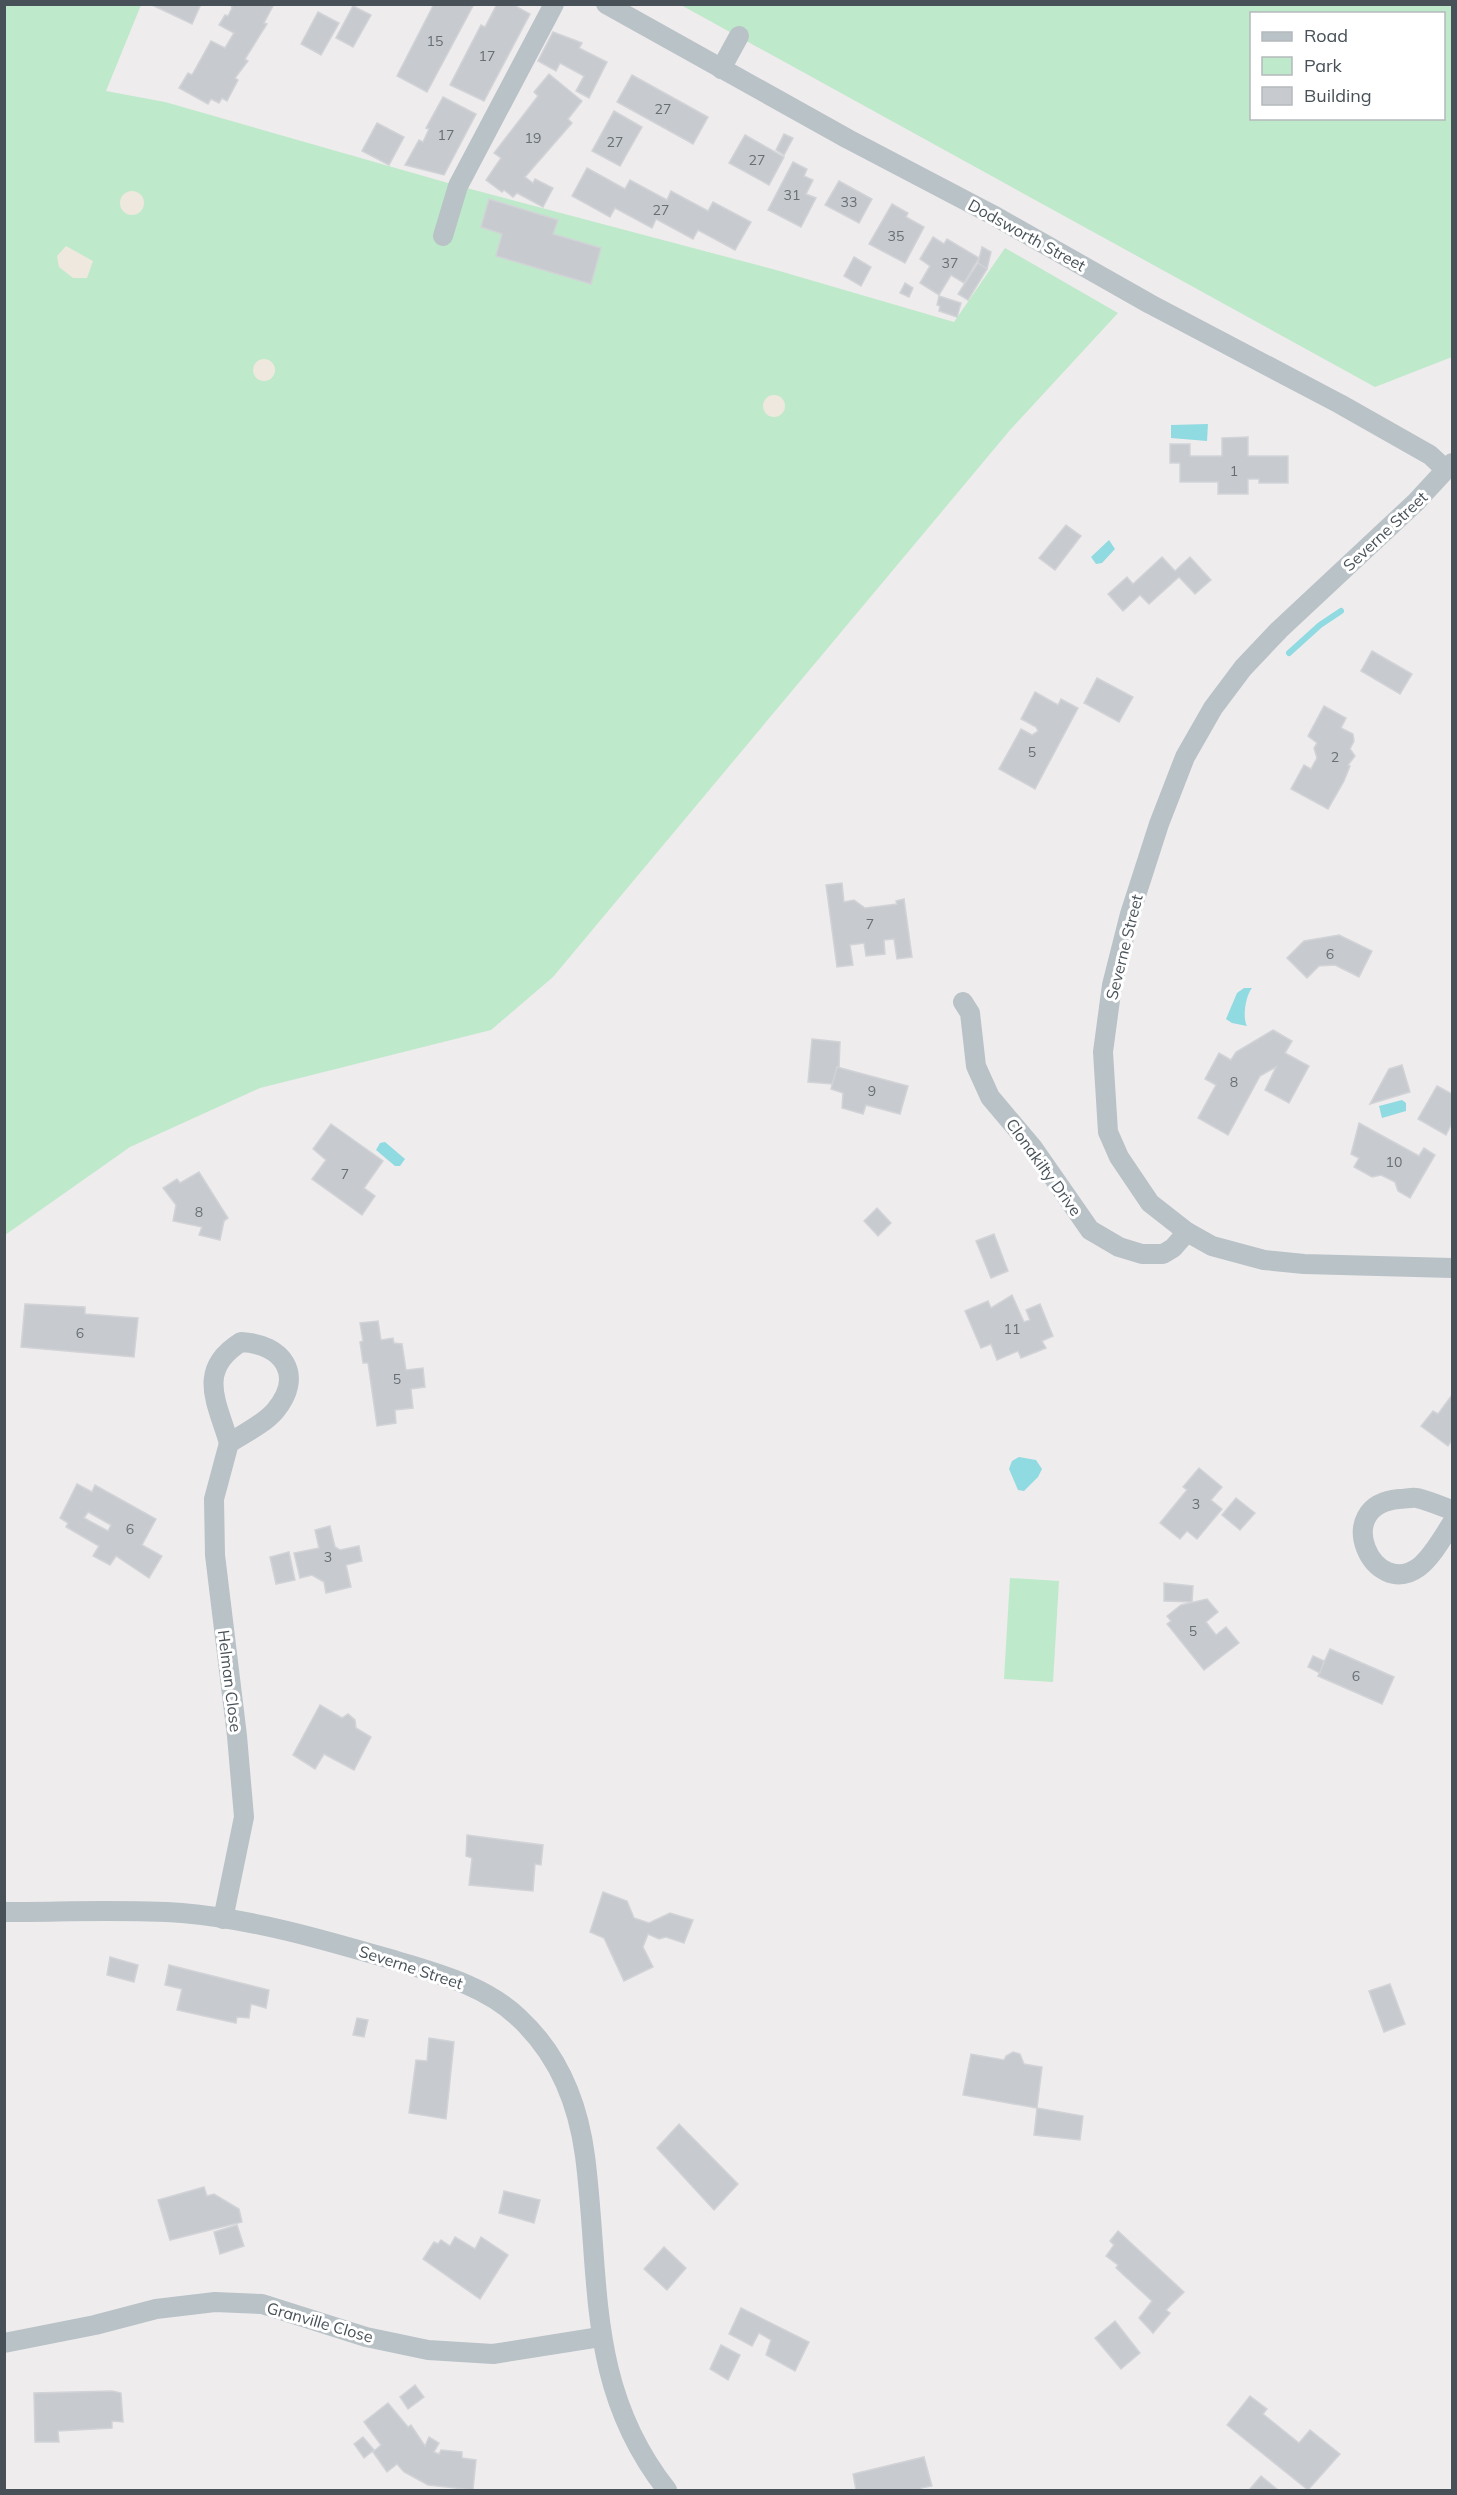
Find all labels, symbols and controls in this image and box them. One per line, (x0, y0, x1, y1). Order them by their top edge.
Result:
legend (1250, 12, 1445, 120)
text: Road (1304, 24, 1348, 47)
house number: 15 (427, 32, 443, 50)
house number: 17 (479, 47, 495, 65)
text: Park (1304, 54, 1343, 77)
text: Building (1304, 84, 1372, 107)
house number: 27 (655, 100, 671, 118)
house number: 17 (438, 126, 454, 144)
house number: 19 (525, 129, 541, 147)
house number: 27 (607, 133, 623, 151)
house number: 27 (749, 151, 765, 169)
house number: 31 (784, 186, 800, 204)
house number: 33 (841, 193, 857, 211)
street label: Dodsworth Street (965, 194, 1089, 276)
house number: 27 (653, 201, 669, 219)
house number: 35 (888, 227, 904, 245)
house number: 37 (942, 254, 958, 272)
house number: 1 (1230, 462, 1238, 480)
street label: Severne Street (1339, 487, 1432, 575)
house number: 5 (1028, 743, 1036, 761)
house number: 2 (1331, 748, 1339, 766)
street label: Severne Street (1101, 892, 1147, 1002)
house number: 7 (866, 915, 874, 933)
house number: 6 (1326, 945, 1334, 963)
house number: 8 (1230, 1073, 1238, 1091)
house number: 9 (868, 1082, 876, 1100)
street label: Clonakilty Drive (1002, 1114, 1086, 1220)
house number: 10 (1386, 1153, 1402, 1171)
house number: 7 (341, 1165, 349, 1183)
house number: 8 (195, 1203, 203, 1221)
house number: 11 (1004, 1320, 1020, 1338)
house number: 6 (76, 1324, 84, 1342)
house number: 5 (393, 1370, 401, 1388)
house number: 3 (1192, 1495, 1200, 1513)
house number: 6 (126, 1520, 134, 1538)
house number: 3 (324, 1548, 332, 1566)
house number: 5 (1189, 1622, 1197, 1640)
street label: Helman Close (214, 1629, 246, 1733)
house number: 6 (1352, 1667, 1360, 1685)
street label: Severne Street (357, 1941, 466, 1993)
street label: Granville Close (265, 2297, 375, 2347)

